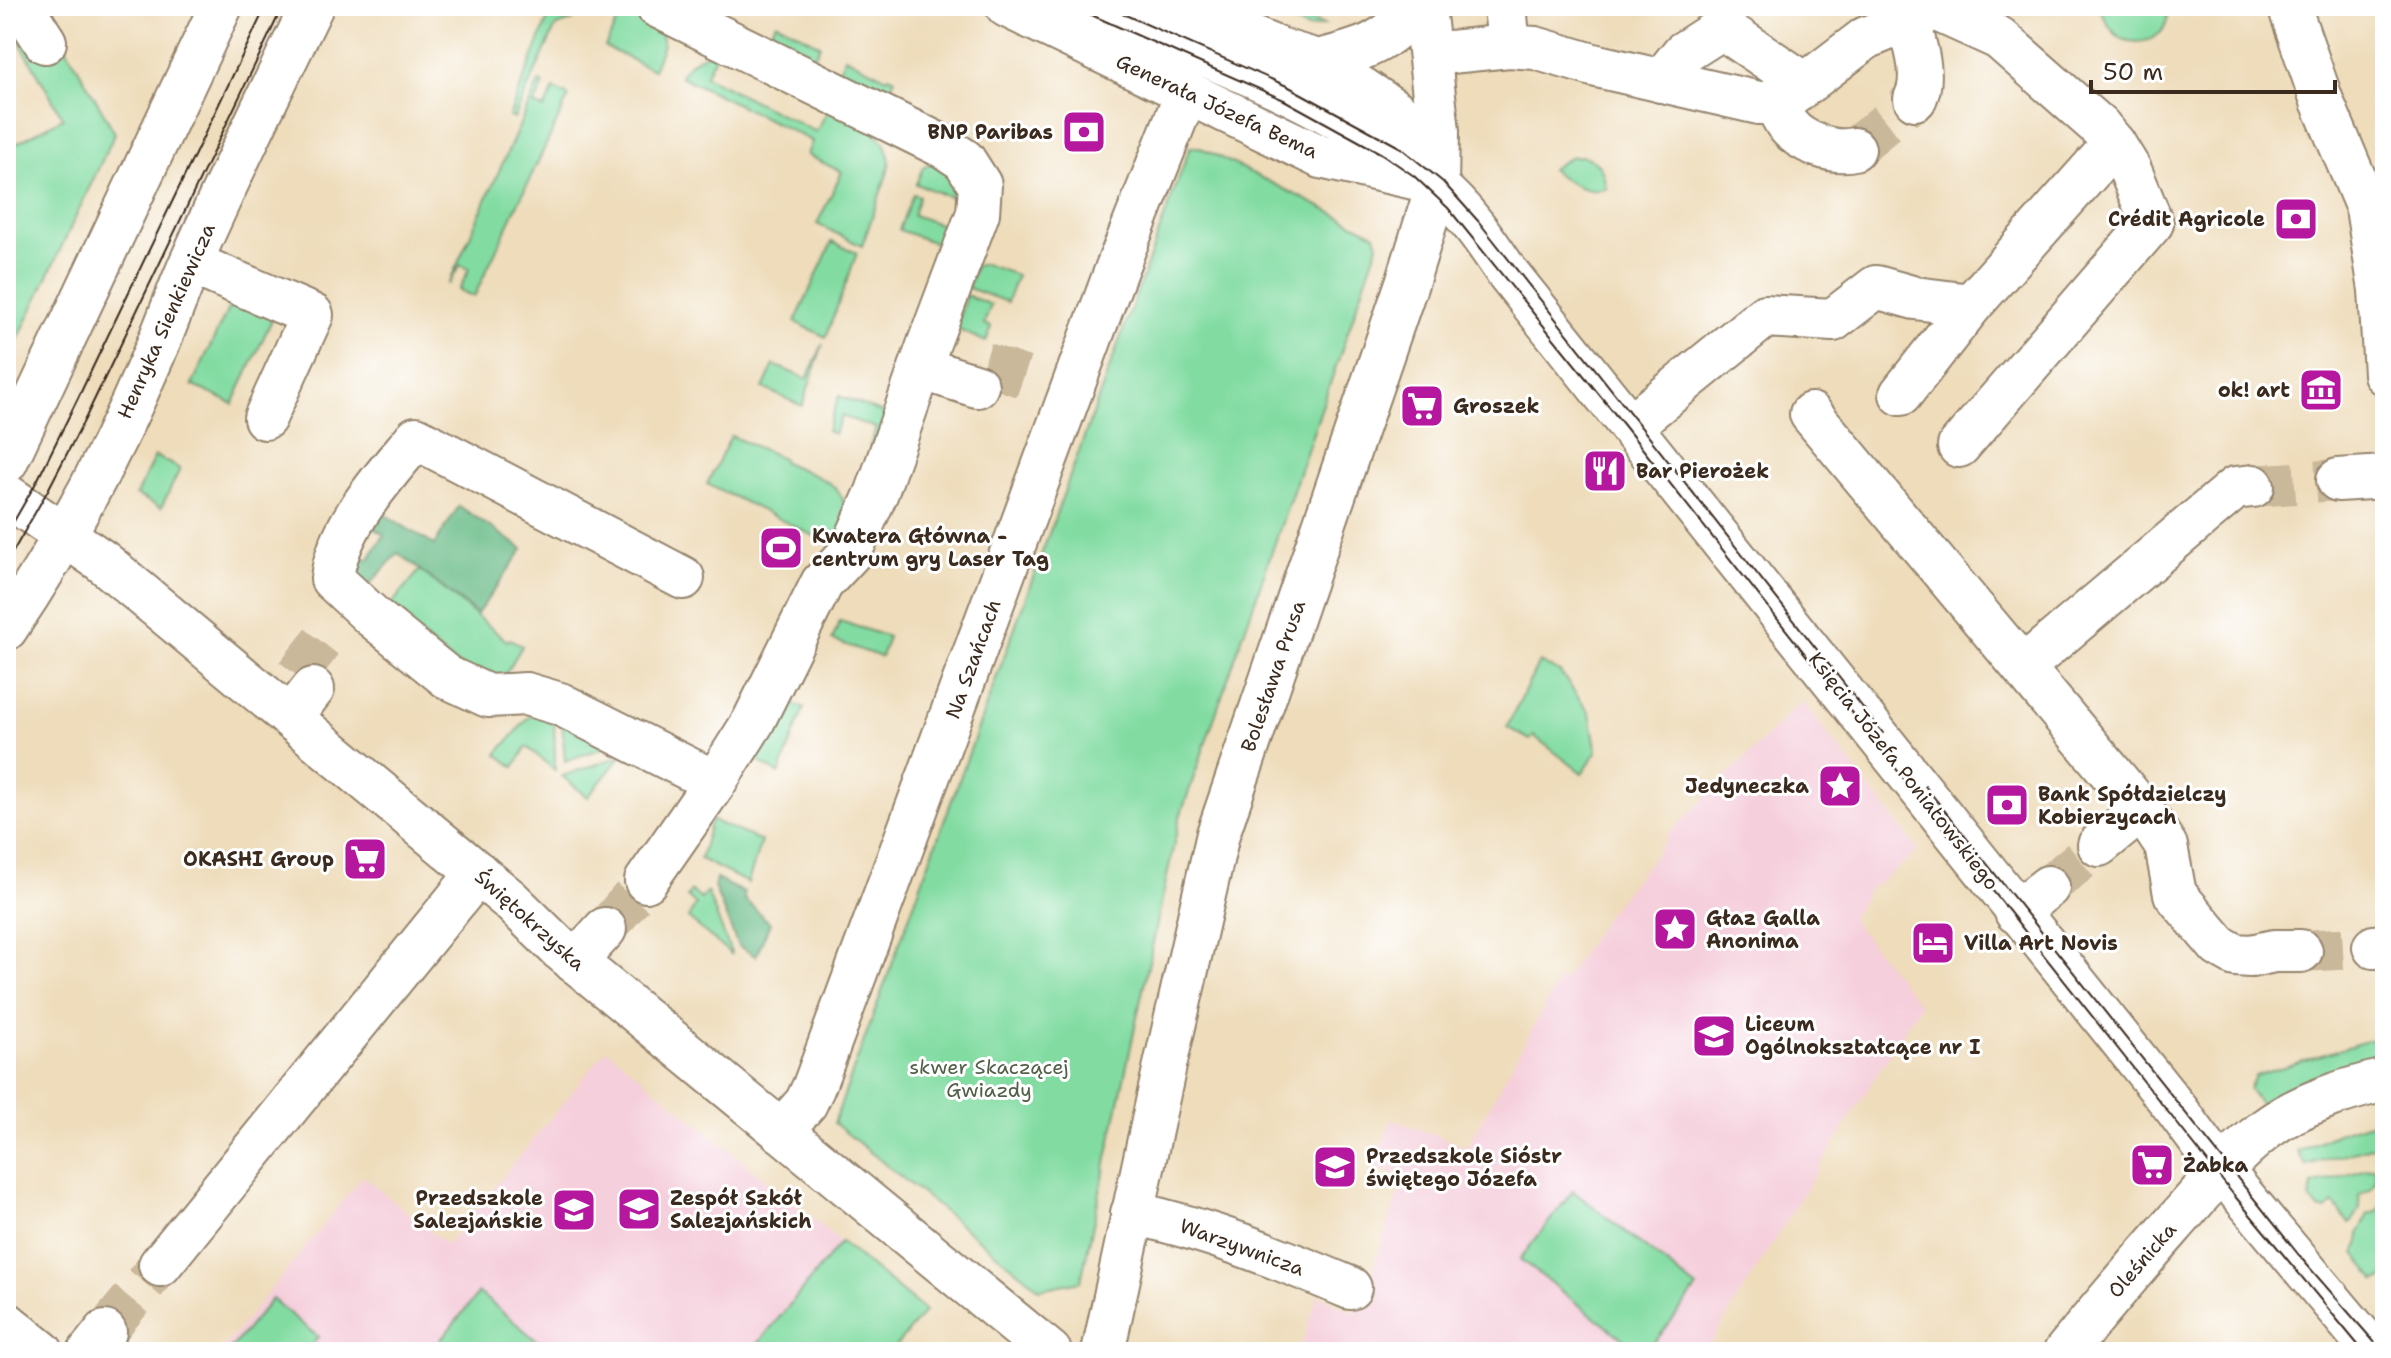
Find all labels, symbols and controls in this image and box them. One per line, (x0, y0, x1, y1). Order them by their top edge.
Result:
scale bar (2091, 44, 2335, 94)
street label: Generała Józefa Bema (1112, 48, 1323, 164)
text: 50 m (2103, 56, 2163, 88)
bank icon: BNP Paribas (1060, 108, 1108, 156)
place label: BNP Paribas (927, 119, 1053, 145)
bank icon: Crédit Agricole (2272, 195, 2320, 243)
place label: Crédit Agricole (2108, 206, 2265, 232)
street label: Henryka Sienkiewicza (111, 219, 221, 423)
museum icon: ok! art (2297, 366, 2345, 414)
place label: ok! art (2218, 377, 2290, 403)
supermarket icon: Groszek (1398, 382, 1446, 430)
place label: Groszek (1453, 393, 1540, 419)
restaurant icon: Bar Pierożek (1581, 447, 1629, 495)
place label: Bar Pierożek (1636, 458, 1769, 484)
place label: Kwatera Główna - centrum gry Laser Tag (812, 523, 1049, 572)
sports icon: Kwatera Główna - centrum gry Laser Tag (757, 524, 805, 572)
street label: Na Szańcach (939, 596, 1007, 722)
street label: Bolesława Prusa (1235, 596, 1311, 755)
street label: Księcia Józefa Poniatowskiego (1803, 647, 2005, 895)
place icon: Jedyneczka (1816, 762, 1864, 810)
place label: Jedyneczka (1685, 773, 1809, 799)
bank icon: Bank Spółdzielczy Kobierzycach (1983, 781, 2031, 829)
place label: Bank Spółdzielczy Kobierzycach (2038, 781, 2226, 830)
supermarket icon: OKASHI Group (341, 835, 389, 883)
place label: OKASHI Group (183, 846, 334, 872)
street label: Świętokrzyska (469, 864, 591, 977)
place icon: Głaz Galla Anonima (1651, 905, 1699, 953)
place label: Głaz Galla Anonima (1706, 905, 1820, 954)
hotel icon: Villa Art Novis (1909, 919, 1957, 967)
place label: Villa Art Novis (1964, 930, 2118, 956)
place label: Liceum Ogólnokształcące nr I (1745, 1011, 1980, 1060)
school or university icon: Liceum Ogólnokształcące nr I (1690, 1012, 1738, 1060)
park label: skwer Skaczącej Gwiazdy (909, 1054, 1069, 1103)
supermarket icon: Żabka (2128, 1141, 2176, 1189)
school or university icon: Przedszkole Sióstr świętego Józefa (1311, 1143, 1359, 1191)
place label: Przedszkole Sióstr świętego Józefa (1366, 1143, 1562, 1192)
place label: Żabka (2183, 1152, 2248, 1178)
place label: Przedszkole Salezjańskie (413, 1185, 543, 1234)
school or university icon: Zespół Szkół Salezjańskich (615, 1185, 663, 1233)
place label: Zespół Szkół Salezjańskich (670, 1185, 812, 1234)
school or university icon: Przedszkole Salezjańskie (550, 1186, 598, 1234)
street label: Warzywnicza (1176, 1212, 1308, 1282)
street label: Oleśnicka (2102, 1216, 2182, 1303)

